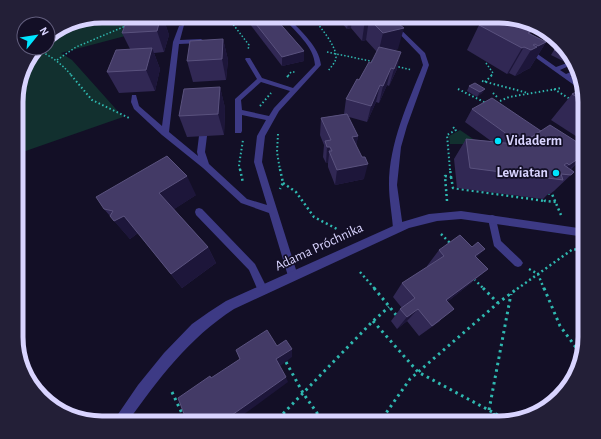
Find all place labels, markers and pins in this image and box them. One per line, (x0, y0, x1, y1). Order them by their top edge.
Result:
place label: Vidaderm (506, 134, 562, 148)
marker: Vidaderm (493, 136, 503, 146)
place label: Lewiatan (496, 166, 548, 180)
marker: Lewiatan (551, 168, 561, 178)

